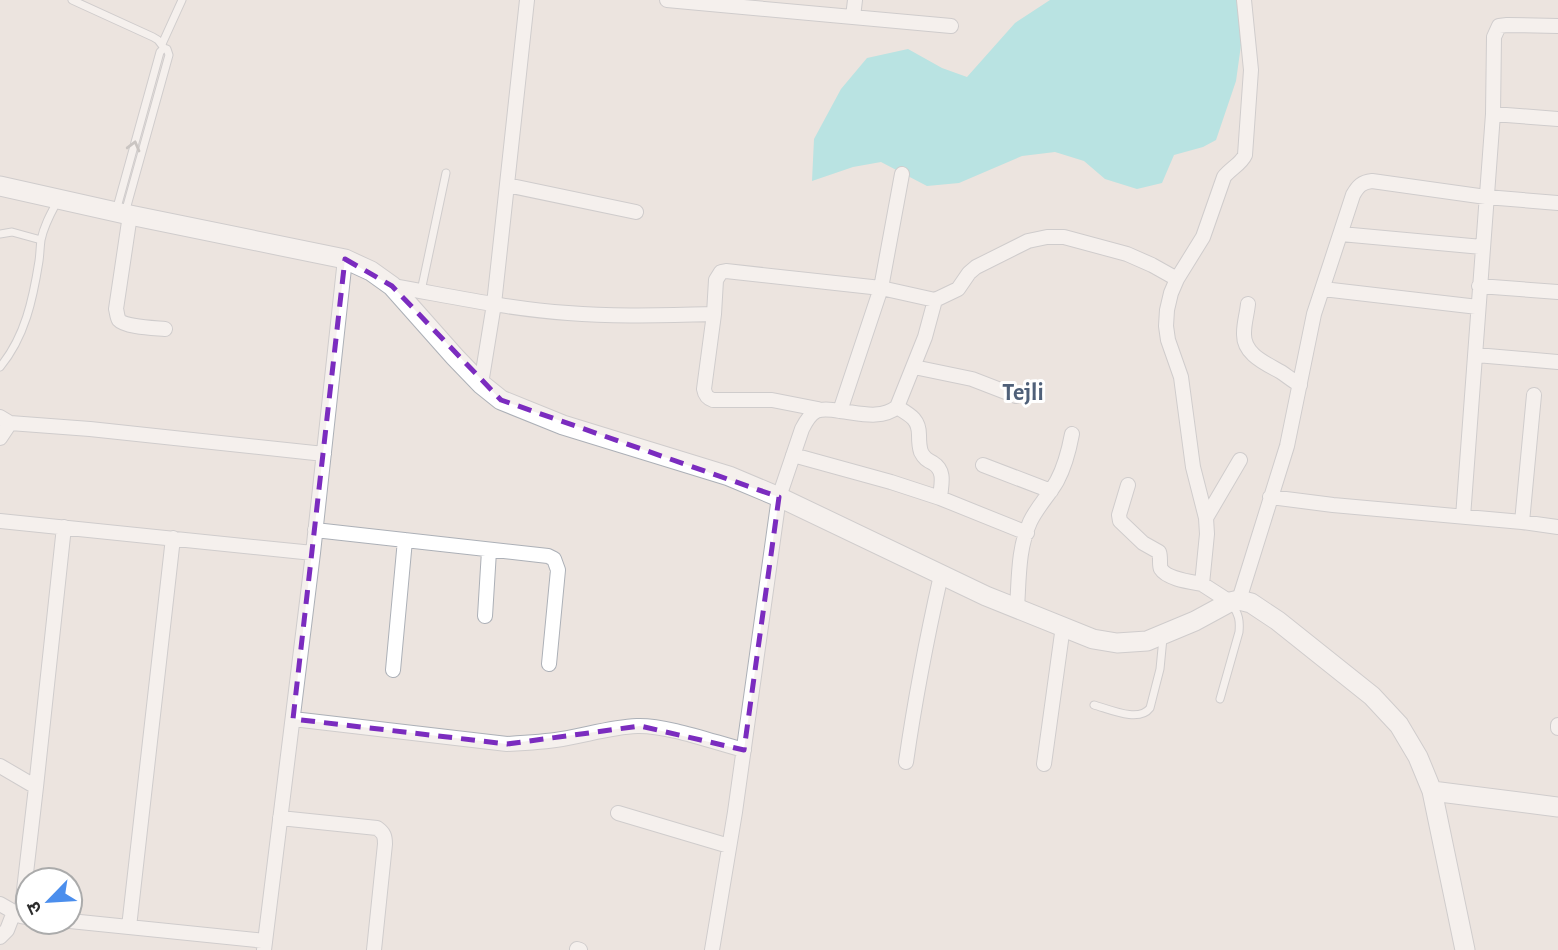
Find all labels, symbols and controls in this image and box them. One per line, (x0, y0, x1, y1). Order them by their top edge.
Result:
one-way arrow (126, 140, 140, 152)
district label: Tejli (1002, 381, 1044, 405)
north arrow (14, 866, 84, 936)
text: उ (24, 898, 46, 917)

